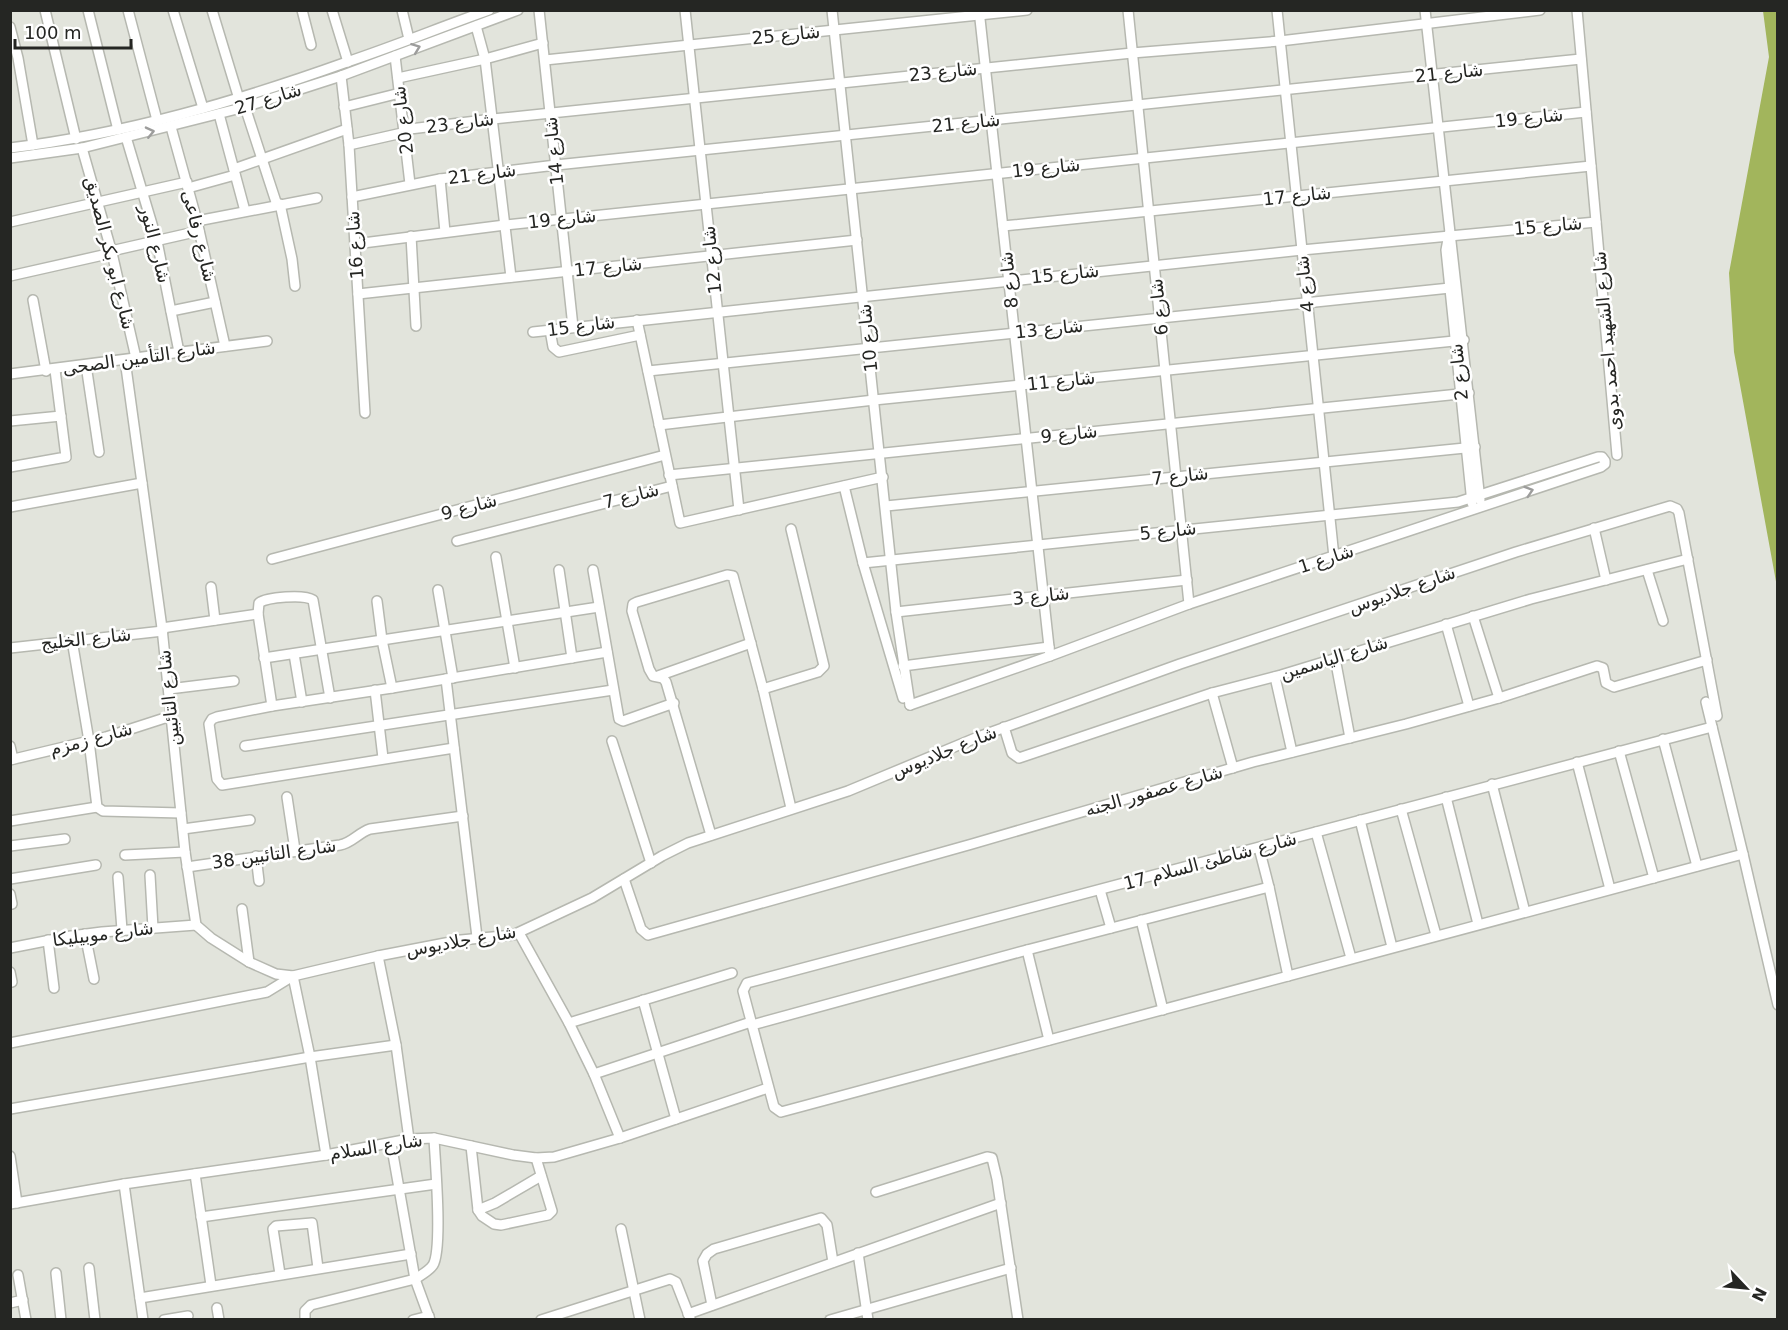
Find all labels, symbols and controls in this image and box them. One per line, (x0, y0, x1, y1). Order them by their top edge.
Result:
scale bar (15, 12, 130, 50)
street label: شارع 25 (751, 20, 821, 50)
text: 100 m (24, 22, 82, 43)
one-way arrow (411, 43, 421, 56)
street label: شارع 23 (908, 57, 978, 87)
street label: شارع 21 (1414, 58, 1484, 88)
street label: شارع 27 (232, 78, 304, 120)
street label: شارع 20 (388, 85, 418, 155)
street label: شارع 19 (1494, 103, 1564, 133)
street label: شارع 23 (425, 108, 495, 138)
street label: شارع 21 (931, 108, 1001, 138)
street label: شارع 14 (539, 116, 569, 186)
one-way arrow (145, 126, 155, 139)
street label: شارع 19 (1011, 153, 1081, 183)
street label: شارع 21 (447, 159, 517, 189)
street label: شارع ابو بكر الصديق (80, 174, 140, 332)
street label: شارع 17 (1262, 181, 1332, 211)
street label: شارع رفاعى (177, 188, 221, 284)
street label: شارع النور (134, 202, 175, 285)
street label: شارع 19 (527, 204, 597, 234)
street label: شارع 16 (342, 210, 368, 280)
street label: شارع 15 (1513, 212, 1583, 240)
street label: شارع 12 (697, 225, 727, 295)
street label: شارع 8 (995, 250, 1023, 310)
street label: شارع الشهيد احمد بدوى (1588, 250, 1626, 432)
street label: شارع 17 (573, 252, 643, 282)
street label: شارع 4 (1291, 254, 1319, 314)
street label: شارع 15 (1030, 259, 1100, 289)
street label: شارع 6 (1145, 277, 1173, 337)
street label: شارع 10 (853, 303, 883, 373)
street label: شارع 15 (546, 311, 616, 341)
street label: شارع 13 (1014, 314, 1084, 344)
street label: شارع التأمين الصحى (61, 334, 217, 380)
street label: شارع 2 (1445, 342, 1473, 402)
street label: شارع 11 (1026, 366, 1096, 396)
street label: شارع 9 (1039, 420, 1099, 448)
street label: شارع 7 (1150, 462, 1210, 490)
street label: شارع 7 (601, 478, 661, 514)
one-way arrow (1523, 486, 1534, 498)
street label: شارع 9 (439, 489, 499, 525)
street label: شارع 5 (1138, 517, 1198, 545)
street label: شارع 1 (1295, 540, 1357, 578)
street label: شارع جلاديوس (1346, 561, 1458, 619)
street label: شارع 3 (1011, 582, 1071, 610)
street label: شارع الخليج (40, 623, 132, 655)
street label: شارع الياسمين (1277, 631, 1391, 685)
street label: شارع التائبين (153, 649, 185, 747)
street label: شارع زمزم (47, 717, 135, 761)
street label: شارع جلاديوس (888, 721, 1000, 783)
street label: شارع عصفور الجنه (1083, 761, 1225, 821)
street label: شارع شاطئ السلام 17 (1121, 827, 1299, 895)
street label: شارع التائبين 38 (210, 834, 338, 874)
street label: شارع موبيليكا (51, 917, 155, 951)
street label: شارع جلاديوس (404, 920, 518, 962)
street label: شارع السلام (328, 1129, 424, 1165)
north arrow (1716, 1258, 1776, 1318)
text: N (1748, 1284, 1771, 1305)

